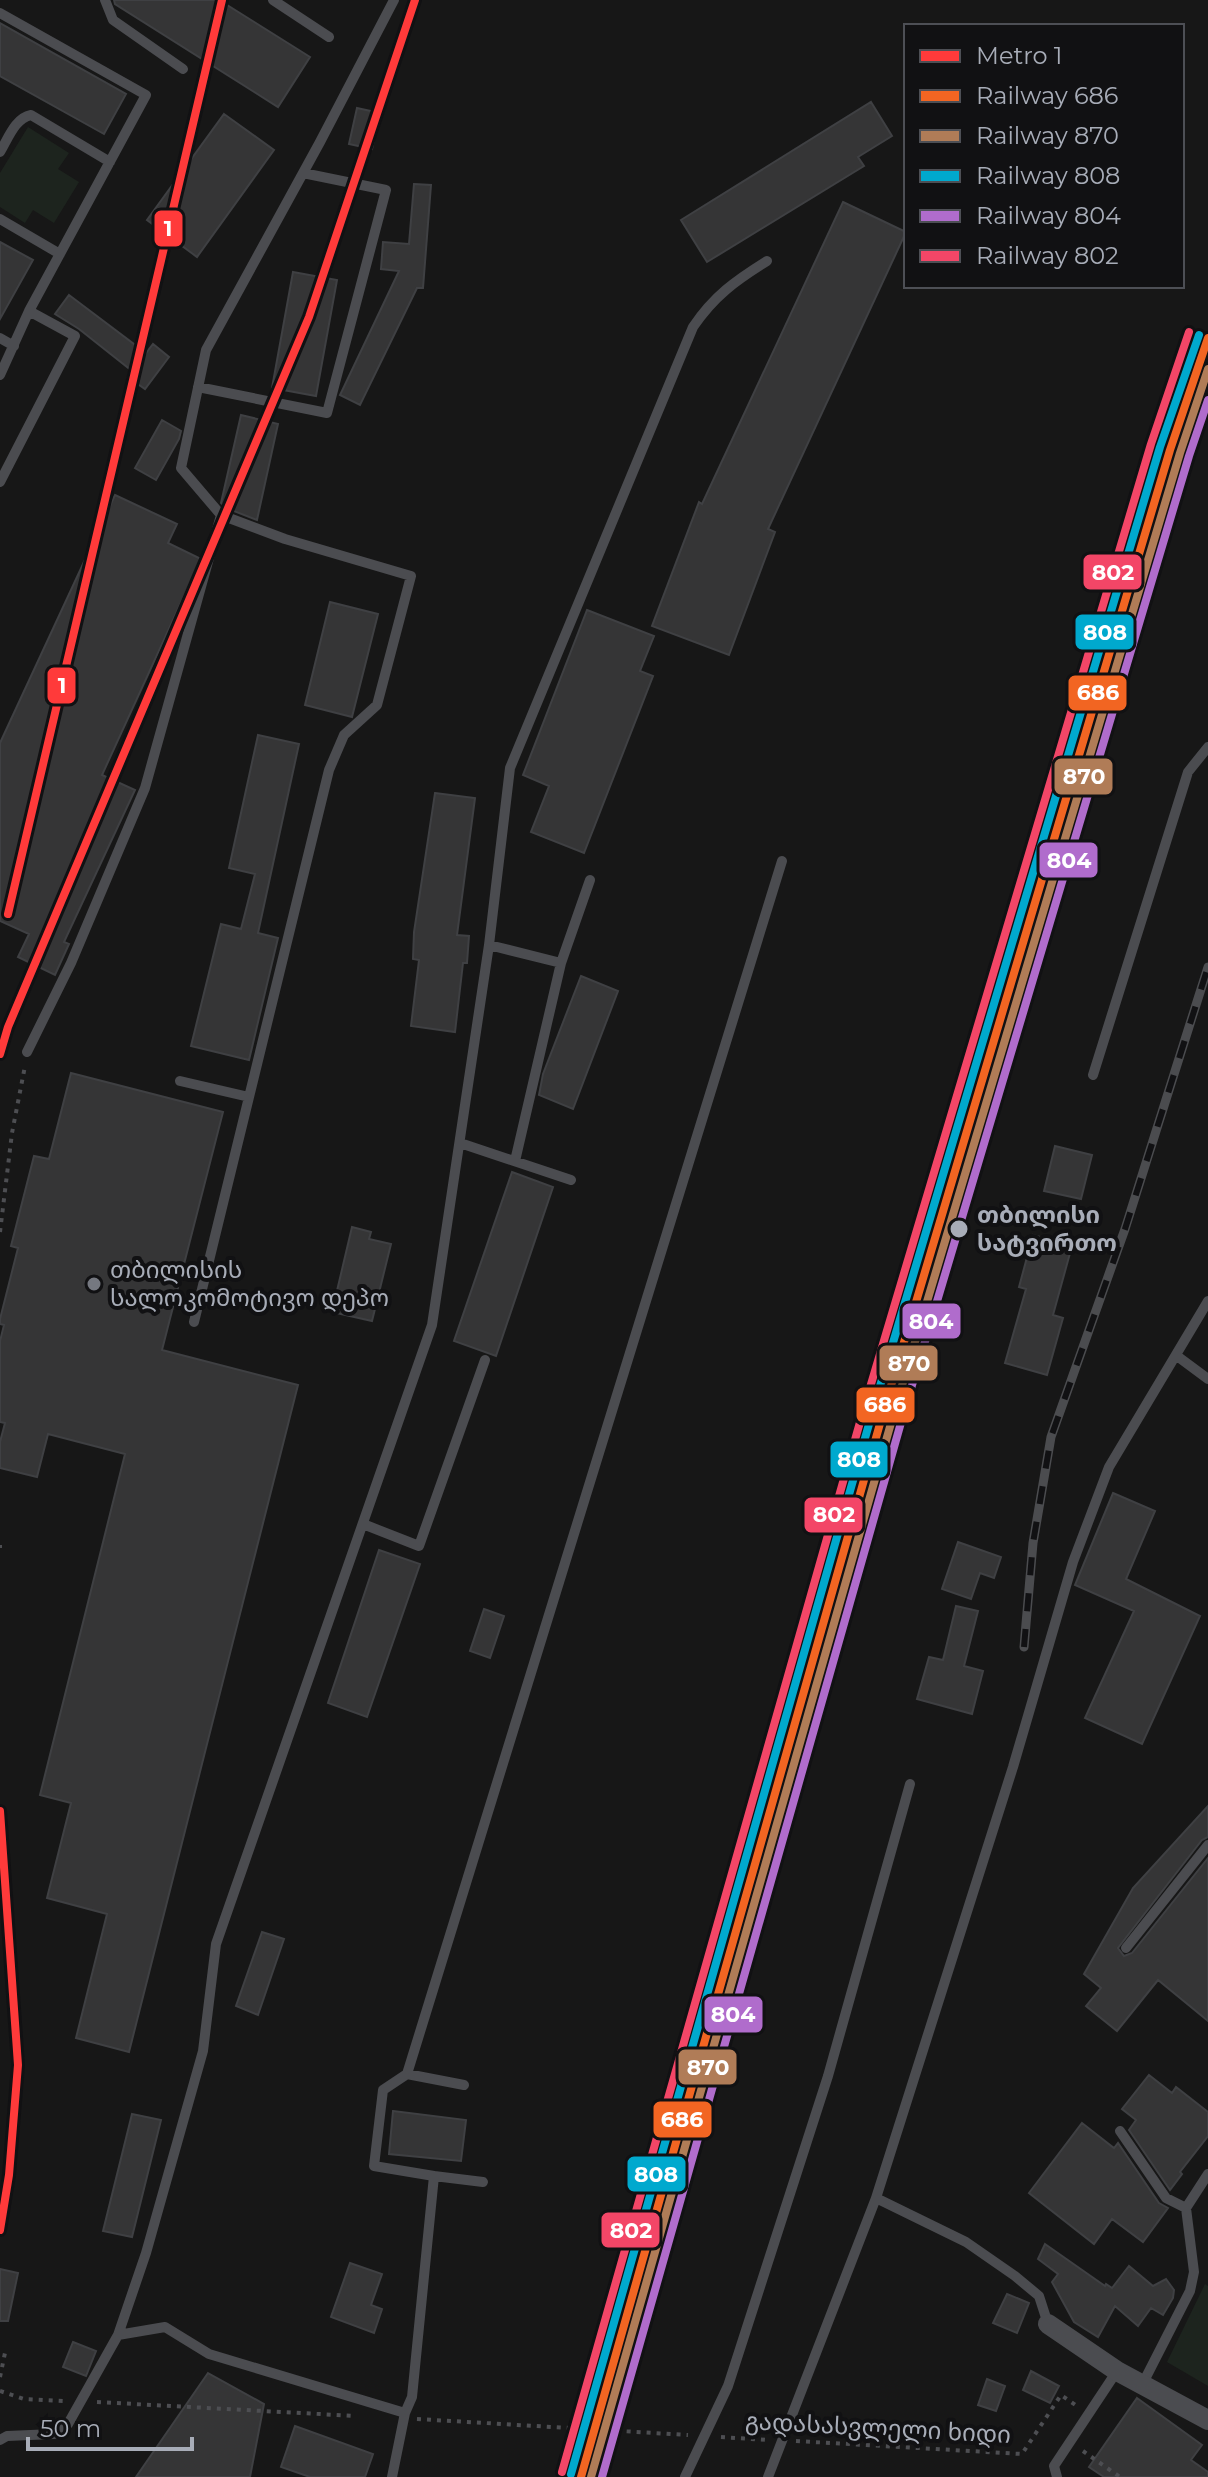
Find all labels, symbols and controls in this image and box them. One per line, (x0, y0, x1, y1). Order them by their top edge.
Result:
legend (904, 24, 1184, 288)
text: Metro 1 (976, 41, 1062, 70)
text: Railway 686 (976, 81, 1118, 110)
text: Railway 870 (976, 121, 1119, 150)
text: Railway 808 (976, 161, 1120, 190)
text: Railway 804 (976, 201, 1121, 230)
line badge: 1 (153, 209, 184, 248)
text: 1 (164, 215, 172, 242)
text: Railway 802 (976, 241, 1119, 270)
line badge: 802 (1082, 553, 1143, 591)
text: 802 (1092, 559, 1134, 586)
line badge: 808 (1074, 613, 1135, 651)
text: 808 (1083, 619, 1127, 646)
line badge: 1 (46, 666, 77, 705)
text: 1 (58, 672, 66, 699)
line badge: 686 (1067, 674, 1128, 712)
text: 686 (1077, 679, 1119, 706)
line badge: 870 (1053, 757, 1114, 796)
text: 870 (1063, 763, 1105, 790)
line badge: 804 (1038, 841, 1099, 879)
text: 804 (1047, 847, 1091, 874)
place label: თბილისი სატვირთო (977, 1200, 1117, 1257)
marker: თბილისი სატვირთო (948, 1218, 970, 1240)
place label: თბილისის სალოკომოტივო დეპო (110, 1255, 389, 1312)
marker: თბილისის სალოკომოტივო დეპო (85, 1275, 103, 1293)
line badge: 804 (901, 1302, 962, 1340)
text: 804 (909, 1308, 953, 1335)
line badge: 870 (878, 1344, 939, 1382)
text: 870 (888, 1350, 930, 1377)
line badge: 686 (855, 1386, 916, 1424)
text: 686 (864, 1391, 906, 1418)
line badge: 808 (829, 1440, 889, 1479)
text: 808 (837, 1446, 881, 1473)
line badge: 802 (803, 1496, 864, 1534)
text: 802 (813, 1501, 855, 1528)
line badge: 804 (703, 1995, 764, 2034)
text: 804 (711, 2001, 755, 2028)
line badge: 870 (677, 2048, 738, 2086)
text: 870 (687, 2054, 729, 2081)
line badge: 686 (652, 2100, 713, 2139)
text: 686 (661, 2106, 703, 2133)
line badge: 808 (626, 2155, 687, 2193)
text: 808 (634, 2161, 678, 2188)
line badge: 802 (600, 2211, 661, 2249)
text: 802 (610, 2217, 652, 2244)
scale bar (28, 2401, 192, 2451)
street label: გადასასვლელი ხიდი (744, 2406, 1012, 2449)
text: 50 m (40, 2414, 101, 2443)

